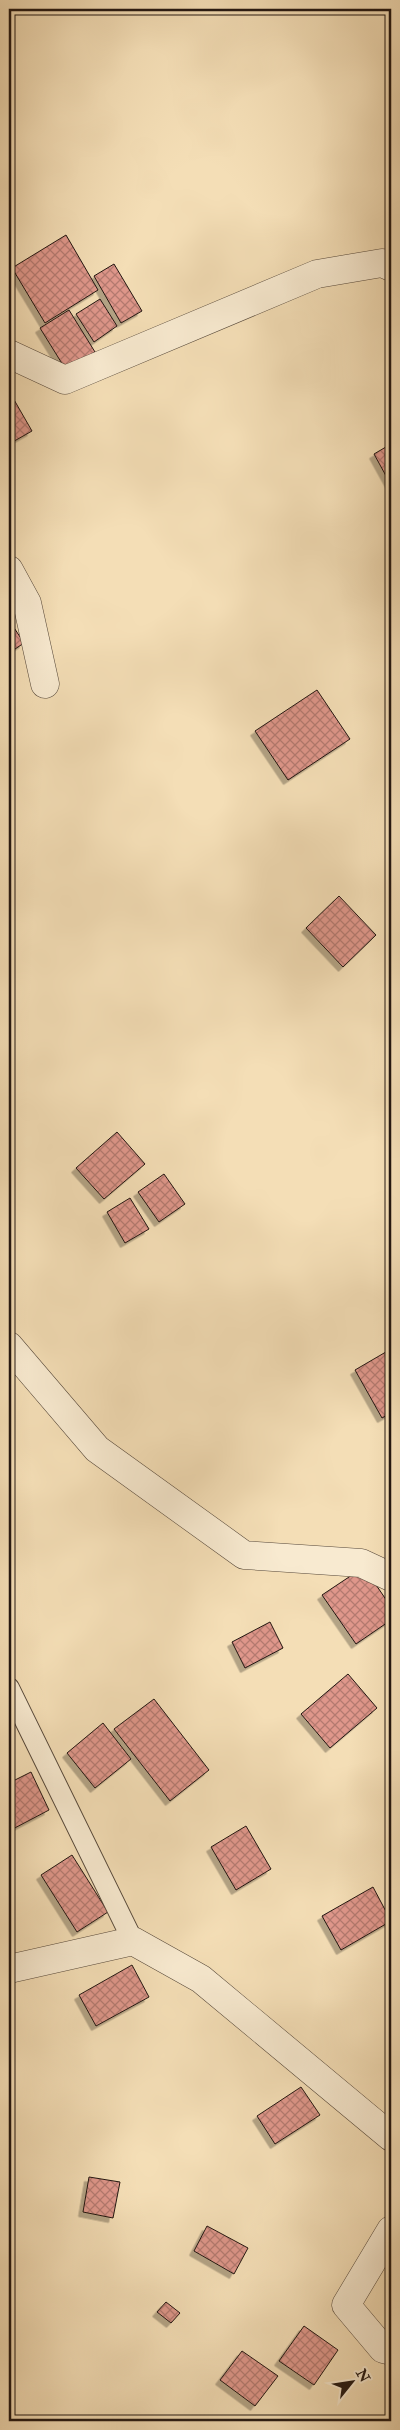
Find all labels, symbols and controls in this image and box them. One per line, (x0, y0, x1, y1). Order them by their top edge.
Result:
north arrow (328, 2358, 378, 2408)
text: N (352, 2365, 374, 2386)

